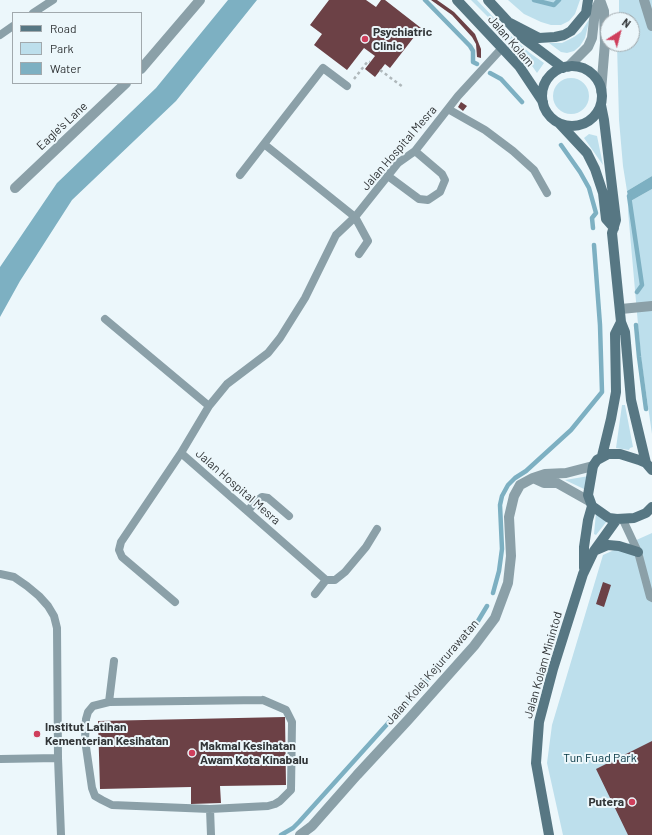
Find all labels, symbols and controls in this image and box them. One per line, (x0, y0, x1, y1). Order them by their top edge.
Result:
legend (12, 12, 142, 84)
street label: Jalan Kolam (485, 12, 537, 70)
north arrow (600, 12, 640, 52)
text: N (620, 15, 634, 30)
text: Road (50, 21, 77, 35)
place label: Psychiatric Clinic (373, 25, 432, 53)
marker: Psychiatric Clinic (360, 34, 370, 44)
text: Park (50, 41, 74, 55)
text: Water (50, 61, 81, 75)
street label: Eagle's Lane (34, 99, 90, 153)
street label: Jalan Hospital Mesra (358, 103, 440, 193)
street label: Jalan Hospital Mesra (193, 446, 283, 528)
street label: Jalan Kolam Minintod (521, 610, 565, 720)
street label: Jalan Kolej Kejururawatan (382, 616, 482, 728)
place label: Institut Latihan Kementerian Kesihatan (45, 720, 169, 748)
marker: Institut Latihan Kementerian Kesihatan (32, 729, 42, 739)
place label: Makmal Kesihatan Awam Kota Kinabalu (200, 739, 308, 767)
marker: Makmal Kesihatan Awam Kota Kinabalu (187, 748, 197, 758)
park label: Tun Fuad Park (563, 751, 637, 765)
place label: Putera (588, 795, 624, 809)
marker: Putera (627, 797, 637, 807)

